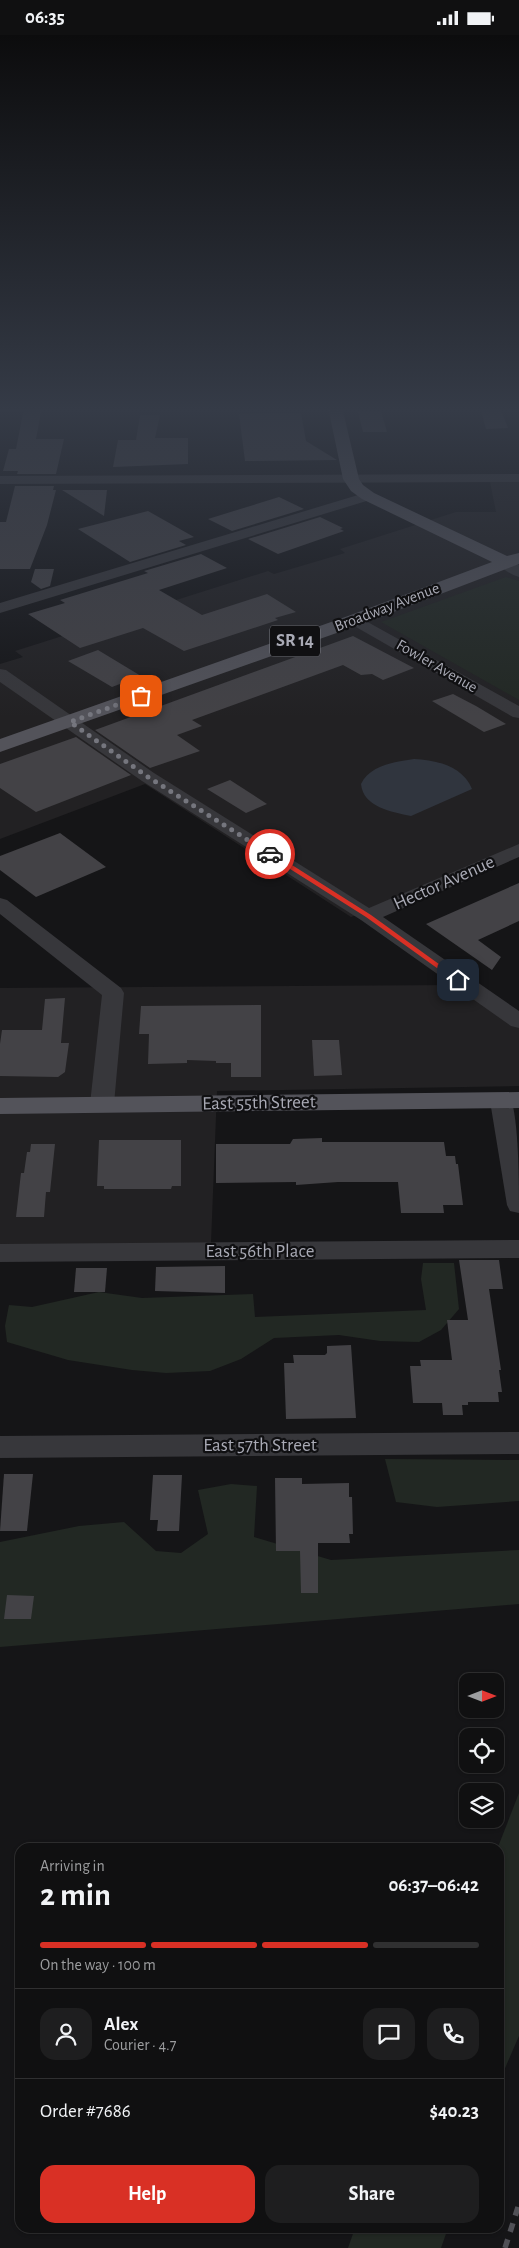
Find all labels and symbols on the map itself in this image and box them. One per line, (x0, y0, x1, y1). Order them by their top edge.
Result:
street label: Broadway Avenue (332, 580, 442, 635)
road number: SR 14 (270, 625, 320, 657)
street label: Fowler Avenue (394, 636, 480, 696)
pin (120, 675, 162, 717)
courier (245, 829, 295, 879)
street label: Hector Avenue (391, 852, 497, 914)
pin (437, 959, 479, 1001)
street label: East 55th Street (202, 1093, 316, 1113)
street label: East 56th Place (205, 1242, 315, 1261)
street label: East 57th Street (203, 1436, 317, 1455)
north arrow (459, 1673, 504, 1717)

